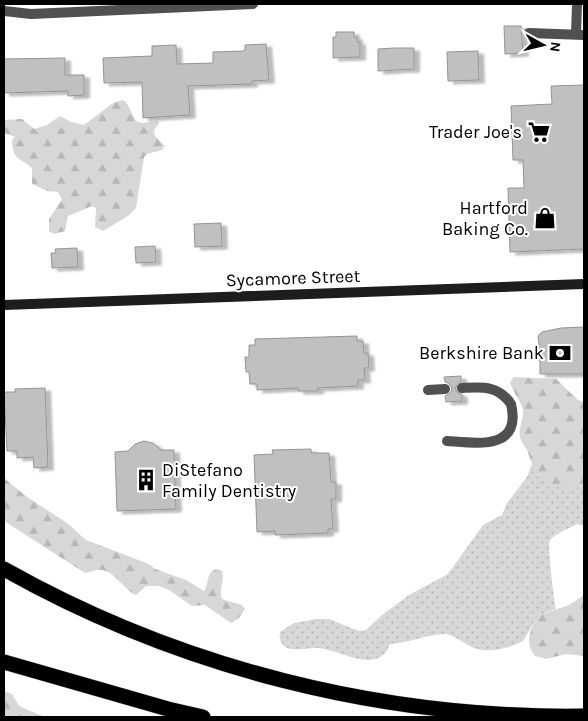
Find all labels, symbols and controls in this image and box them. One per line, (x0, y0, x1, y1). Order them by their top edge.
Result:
north arrow (518, 20, 568, 70)
text: N (546, 41, 564, 53)
supermarket icon: Trader Joe's (526, 119, 552, 145)
place label: Trader Joe's (429, 121, 522, 143)
place label: Hartford Baking Co. (442, 197, 528, 240)
shop icon: Hartford Baking Co. (532, 205, 558, 231)
street label: Sycamore Street (225, 265, 361, 291)
bank icon: Berkshire Bank (547, 340, 573, 366)
place label: Berkshire Bank (419, 342, 544, 364)
place label: DiStefano Family Dentistry (162, 459, 297, 502)
building icon: DiStefano Family Dentistry (133, 467, 159, 493)

